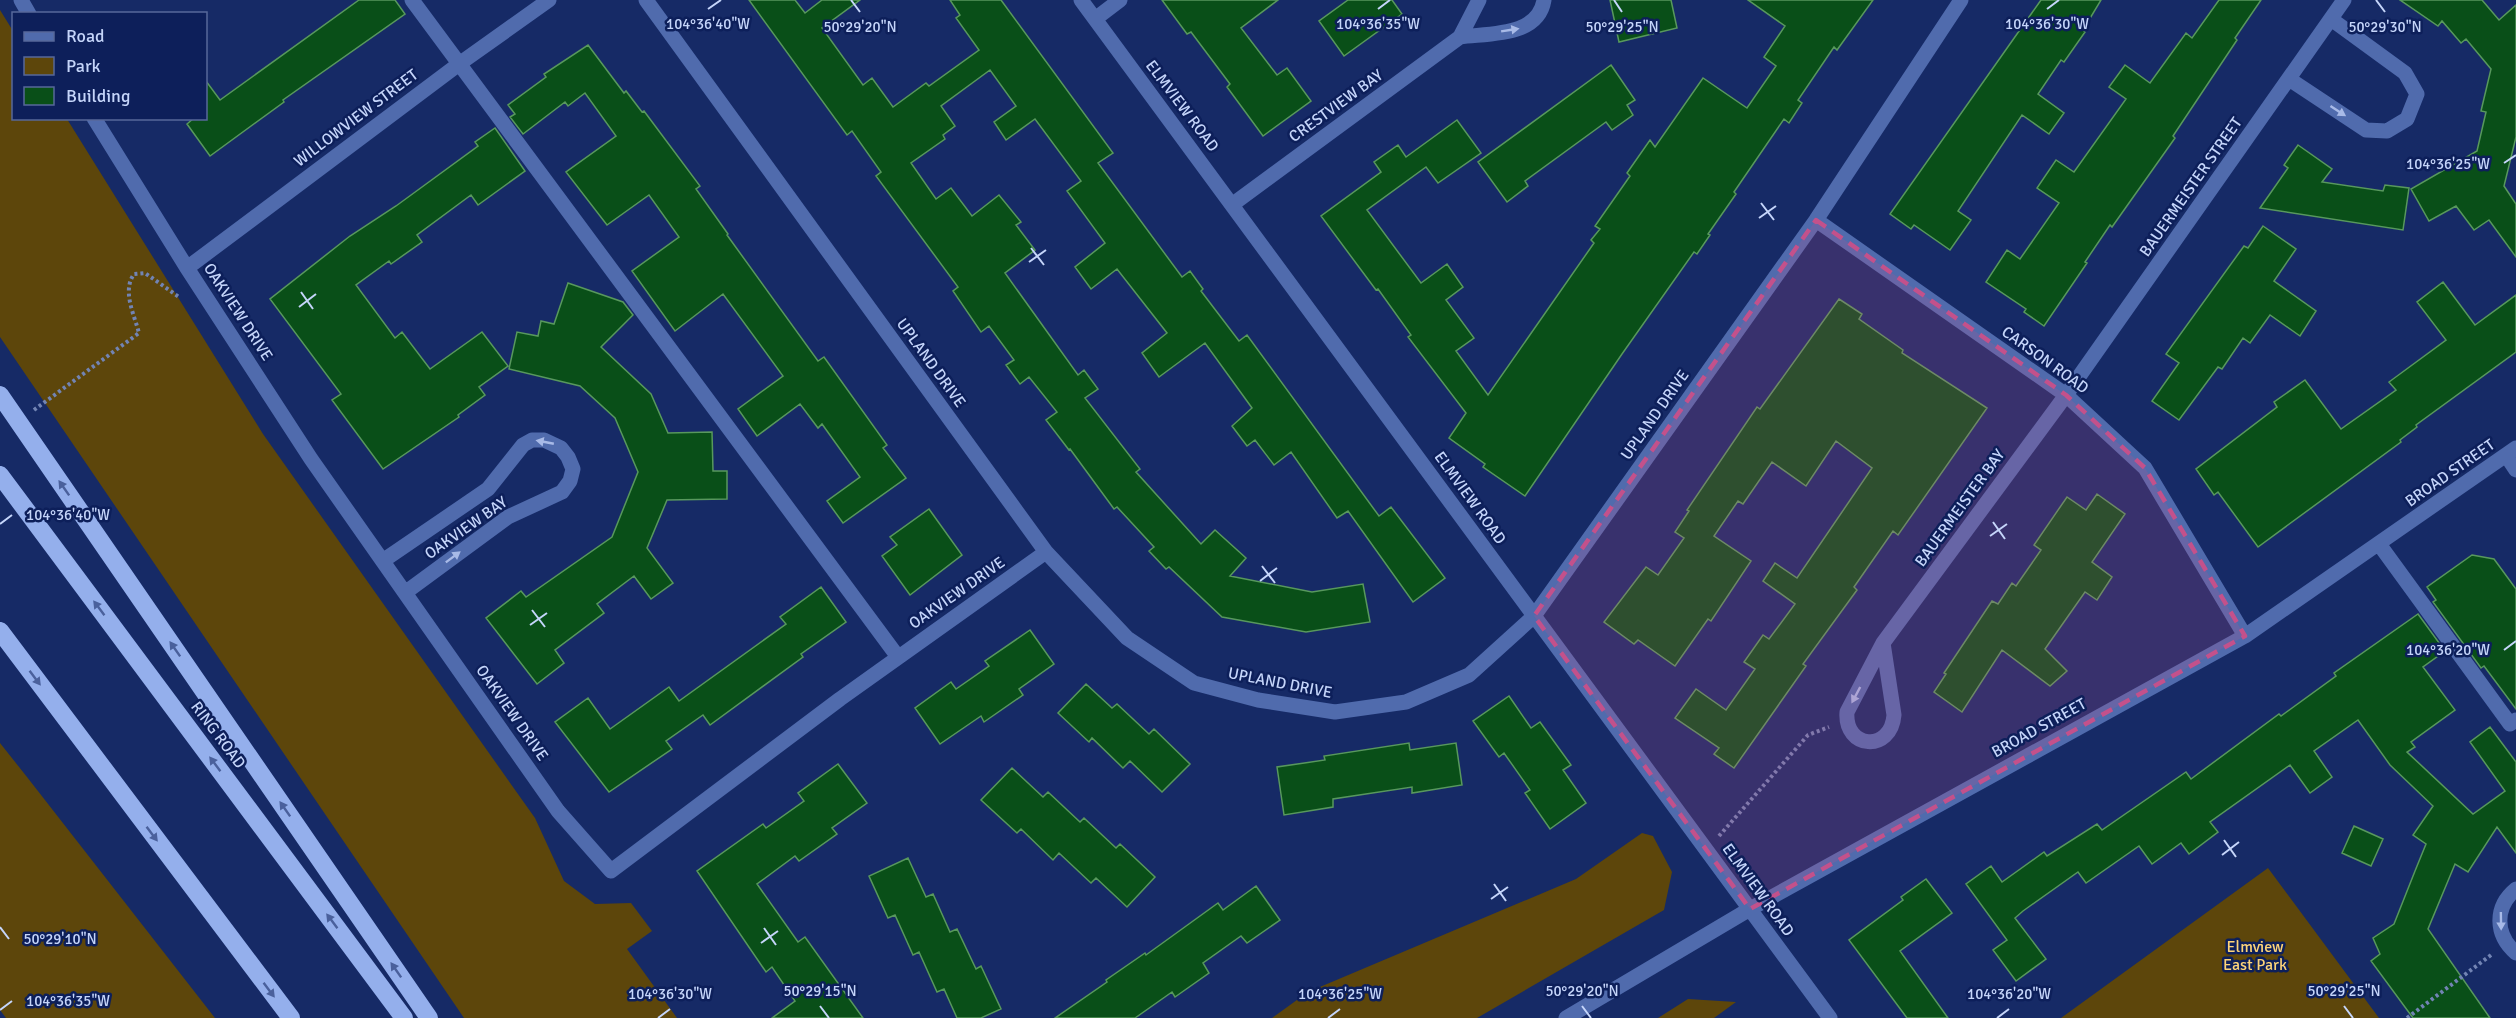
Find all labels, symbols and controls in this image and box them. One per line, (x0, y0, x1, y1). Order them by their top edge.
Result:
legend (12, 12, 207, 120)
text: 104°36'40"W (666, 15, 750, 33)
text: 104°36'35"W (1336, 15, 1420, 33)
text: 104°36'30"W (2005, 15, 2089, 33)
text: 50°29'20"N (823, 18, 897, 36)
text: 50°29'25"N (1585, 18, 1659, 36)
text: 50°29'30"N (2348, 18, 2422, 36)
text: Road (66, 25, 105, 47)
one-way arrow (1501, 25, 1520, 34)
text: Park (66, 55, 101, 77)
street label: ELMVIEW ROAD (1141, 56, 1223, 156)
street label: WILLOWVIEW STREET (290, 65, 422, 171)
street label: CRESTVIEW BAY (1285, 65, 1387, 147)
text: Building (66, 85, 130, 107)
one-way arrow (2329, 105, 2345, 117)
street label: BAUERMEISTER STREET (2135, 113, 2247, 261)
text: 104°36'25"W (2406, 155, 2490, 173)
street label: OAKVIEW DRIVE (199, 259, 277, 365)
street label: UPLAND DRIVE (892, 314, 970, 412)
street label: CARSON ROAD (1998, 322, 2092, 398)
street label: UPLAND DRIVE (1617, 366, 1693, 464)
street label: BROAD STREET (2401, 435, 2499, 511)
one-way arrow (535, 437, 554, 446)
street label: BAUERMEISTER BAY (1911, 445, 2009, 571)
street label: ELMVIEW ROAD (1430, 448, 1510, 548)
one-way arrow (59, 480, 70, 496)
street label: OAKVIEW BAY (421, 492, 511, 564)
text: 104°36'40"W (26, 506, 110, 524)
one-way arrow (445, 551, 461, 563)
street label: OAKVIEW DRIVE (905, 553, 1009, 633)
one-way arrow (93, 600, 105, 616)
one-way arrow (169, 641, 181, 657)
text: 104°36'20"W (2406, 641, 2490, 659)
street label: OAKVIEW DRIVE (472, 661, 552, 765)
street label: UPLAND DRIVE (1226, 663, 1334, 703)
one-way arrow (29, 670, 41, 686)
one-way arrow (1851, 686, 1861, 703)
street label: BROAD STREET (1988, 694, 2090, 762)
street label: RING ROAD (186, 698, 250, 772)
one-way arrow (209, 756, 221, 772)
one-way arrow (279, 802, 291, 818)
one-way arrow (146, 826, 158, 841)
street label: ELMVIEW ROAD (1718, 840, 1798, 940)
one-way arrow (2496, 912, 2505, 931)
one-way arrow (326, 913, 338, 928)
text: 50°29'10"N (23, 930, 97, 948)
park label: Elmview East Park (2223, 937, 2287, 975)
one-way arrow (390, 962, 402, 978)
one-way arrow (263, 982, 275, 997)
text: 50°29'15"N (783, 982, 857, 1000)
text: 50°29'20"N (1545, 982, 1619, 1000)
text: 50°29'25"N (2307, 982, 2381, 1000)
text: 104°36'30"W (628, 985, 712, 1003)
text: 104°36'25"W (1298, 985, 1382, 1003)
text: 104°36'20"W (1967, 985, 2051, 1003)
text: 104°36'35"W (26, 992, 110, 1010)

